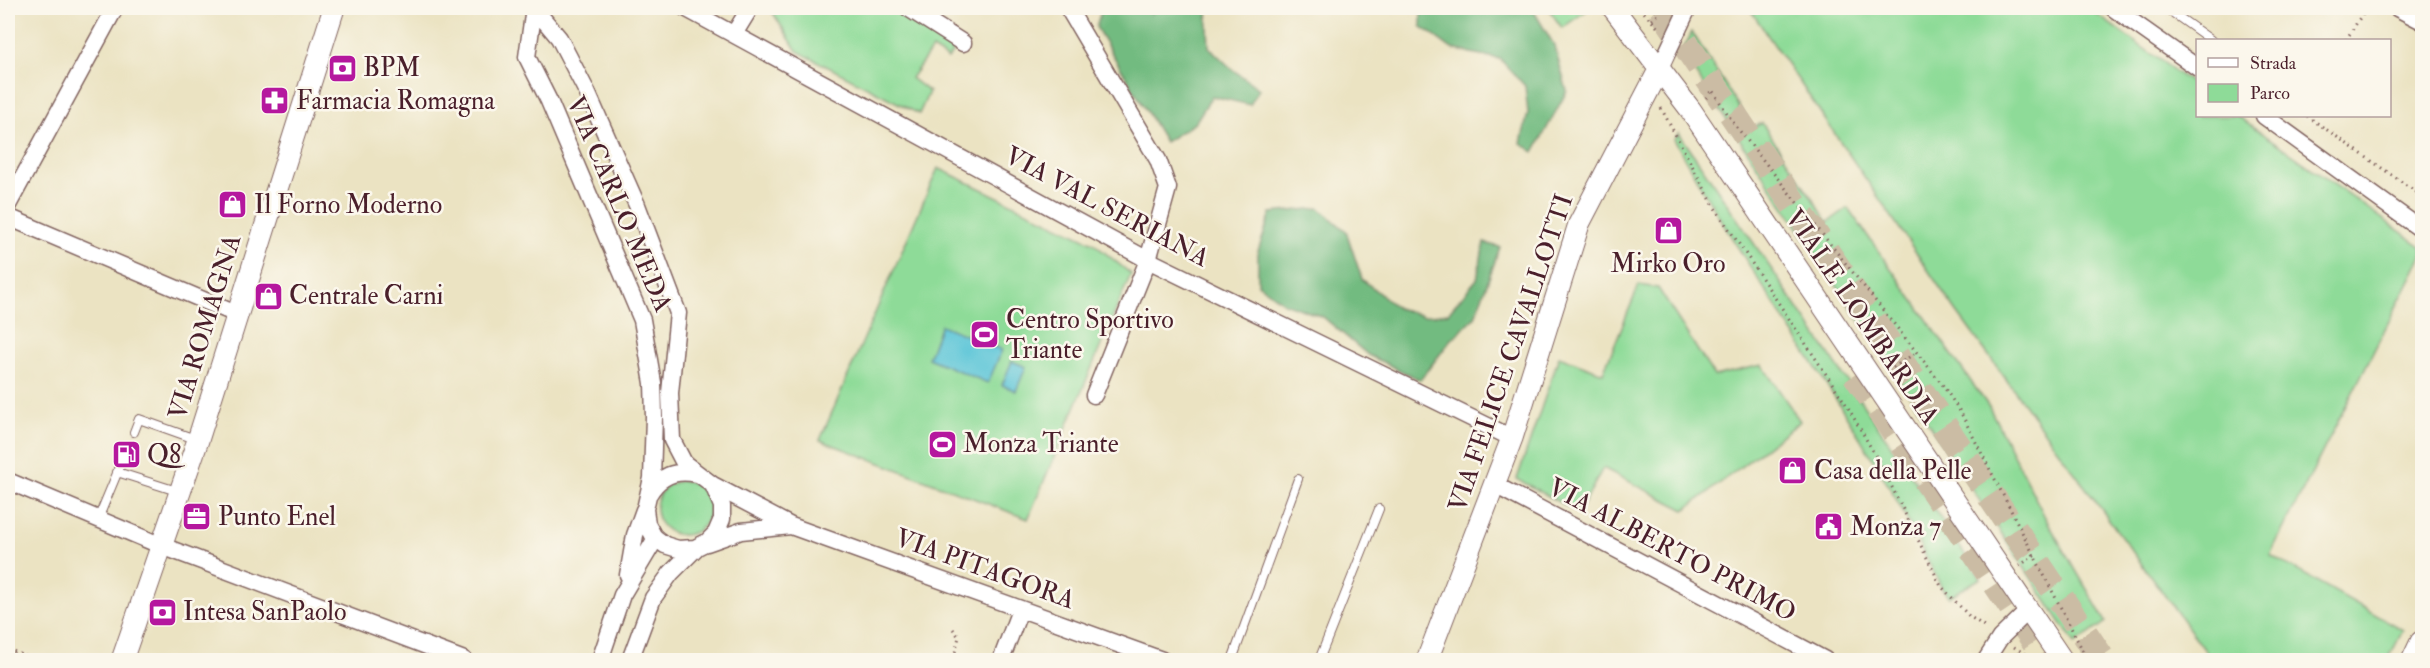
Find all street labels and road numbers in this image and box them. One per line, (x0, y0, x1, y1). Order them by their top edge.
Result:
street label: VIA CARLO MEDA (559, 91, 679, 317)
street label: VIA VAL SERIANA (999, 140, 1215, 275)
street label: VIA FELICE CAVALLOTTI (1441, 190, 1581, 516)
street label: VIALE LOMBARDIA (1778, 203, 1946, 431)
street label: VIA ROMAGNA (162, 230, 249, 424)
street label: VIA ALBERTO PRIMO (1543, 471, 1801, 629)
street label: VIA PITAGORA (891, 522, 1080, 617)

